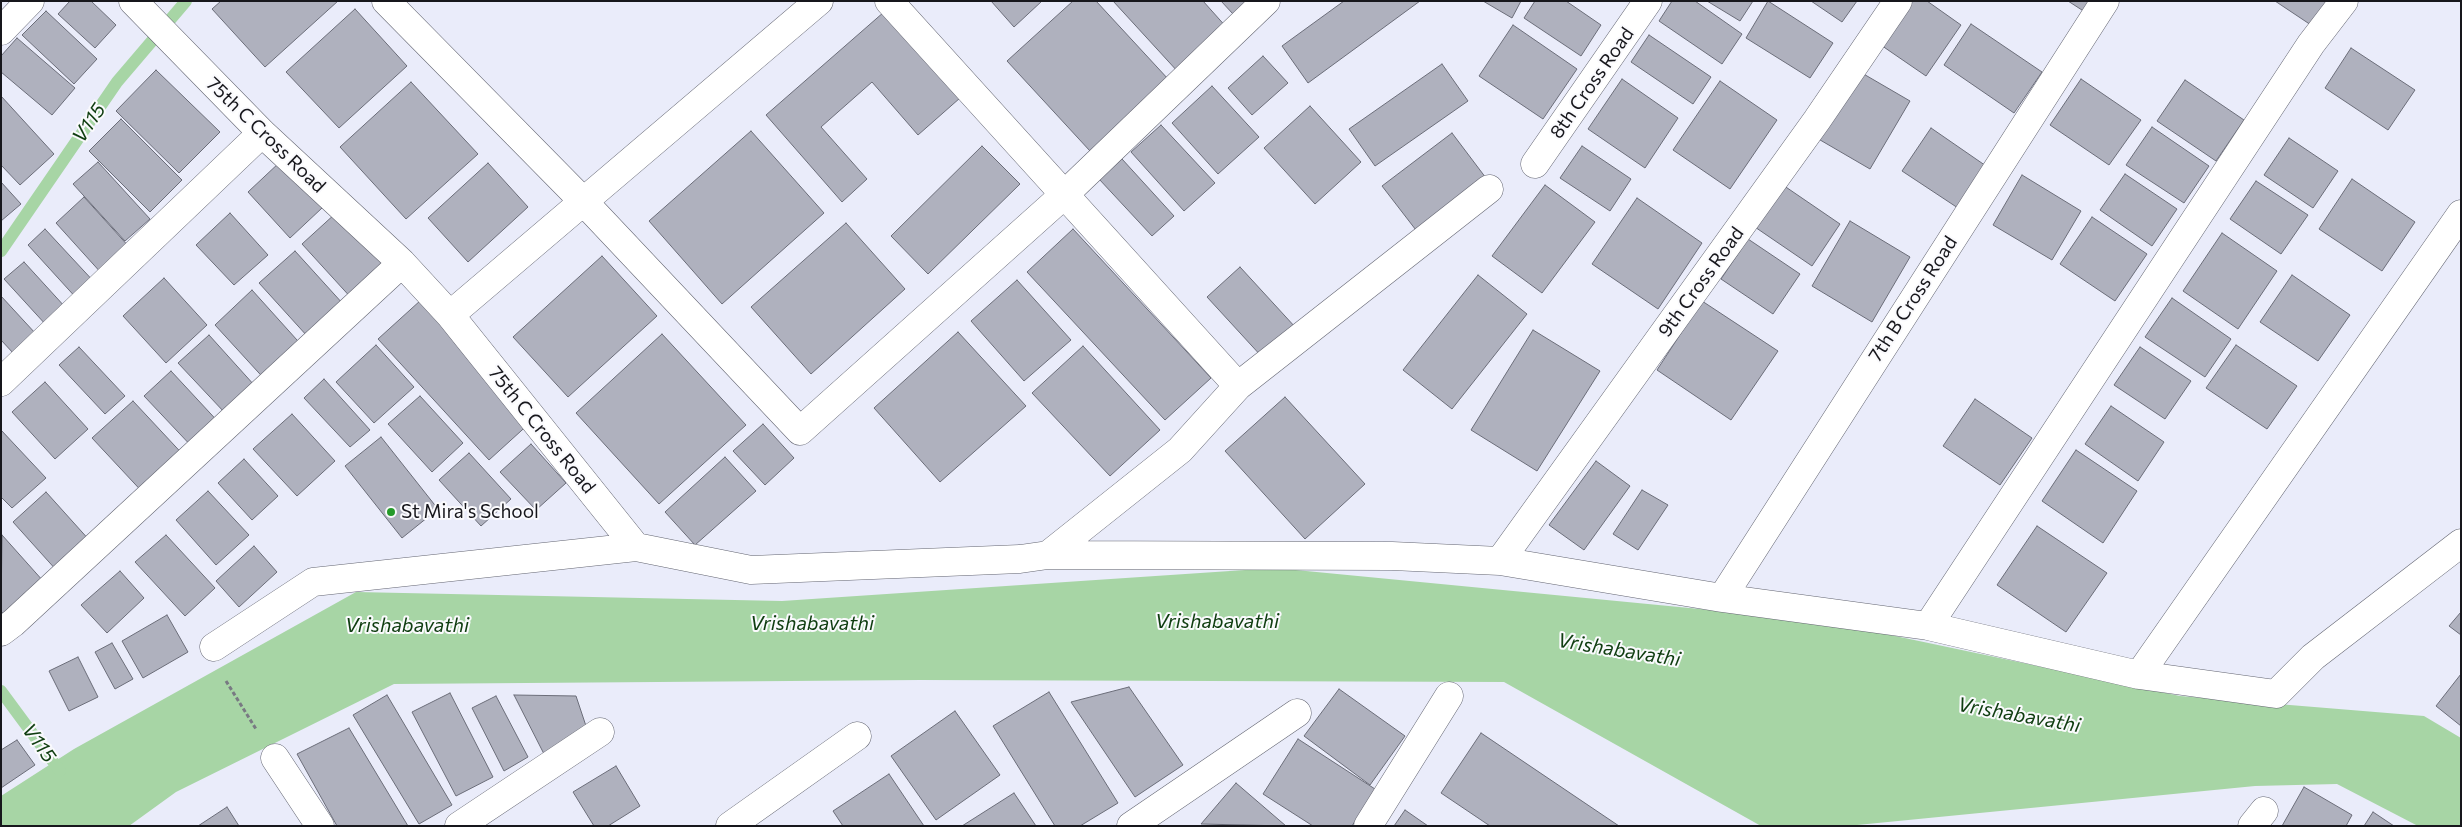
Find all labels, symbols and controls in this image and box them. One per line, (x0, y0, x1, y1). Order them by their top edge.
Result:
street label: 8th Cross Road (1545, 23, 1639, 143)
street label: 75th C Cross Road (202, 72, 330, 198)
water label: V115 (67, 99, 111, 147)
street label: 9th Cross Road (1653, 222, 1749, 342)
street label: 7th B Cross Road (1864, 232, 1962, 366)
street label: 75th C Cross Road (484, 362, 600, 498)
place label: St Mira's School (401, 501, 539, 523)
marker: St Mira's School (385, 506, 397, 518)
water label: Vrishabavathi (1155, 609, 1279, 633)
water label: Vrishabavathi (750, 611, 874, 635)
water label: Vrishabavathi (345, 613, 469, 637)
water label: Vrishabavathi (1556, 628, 1682, 672)
water label: Vrishabavathi (1956, 692, 2082, 738)
water label: V115 (17, 719, 61, 767)

